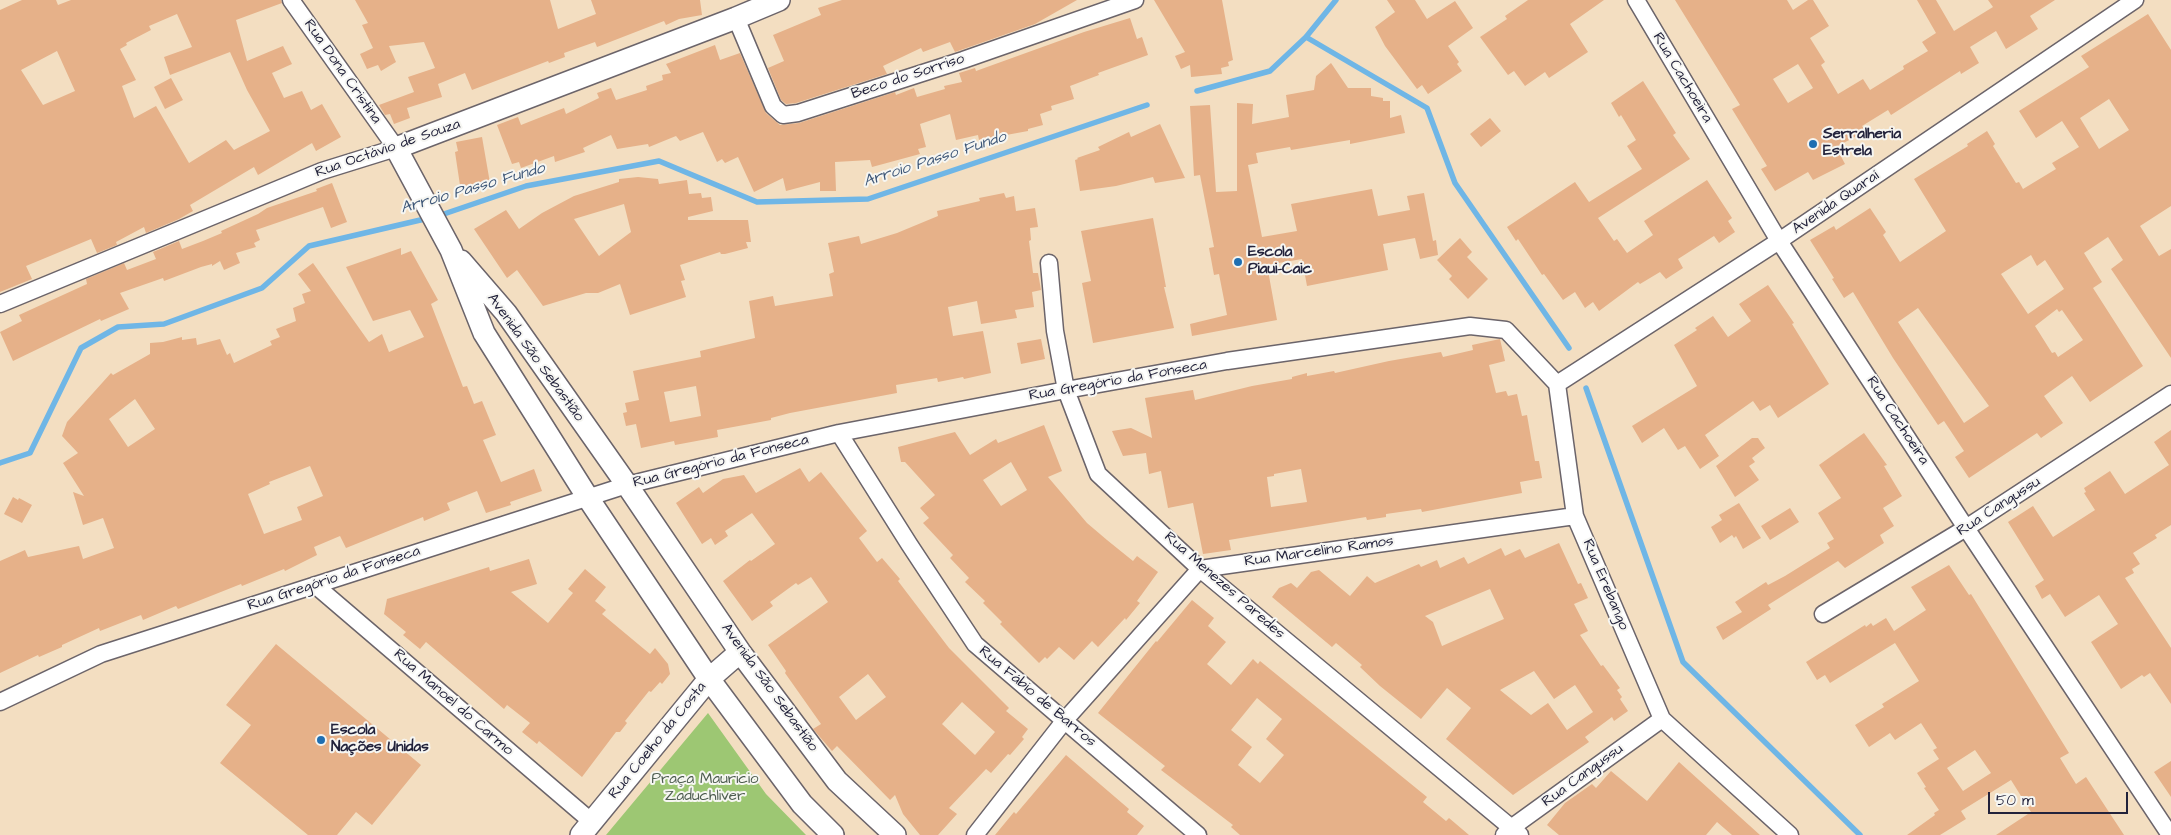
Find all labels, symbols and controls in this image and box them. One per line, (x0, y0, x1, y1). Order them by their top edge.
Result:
street label: Rua Dona Cristina (299, 16, 385, 128)
street label: Rua Cachoeira (1648, 30, 1716, 126)
street label: Beco do Sorriso (849, 50, 967, 104)
street label: Rua Octávio de Souza (313, 116, 463, 182)
place label: Serralheria Estrela (1823, 126, 1901, 161)
water label: Arroio Passo Fundo (861, 128, 1009, 192)
marker: Serralheria Estrela (1807, 138, 1819, 150)
water label: Arroio Passo Fundo (399, 159, 547, 219)
street label: Avenida Quaraí (1789, 167, 1883, 239)
place label: Escola Piaui-Caic (1248, 244, 1312, 279)
marker: Escola Piaui-Caic (1232, 256, 1244, 268)
street label: Avenida São Sebastião (482, 290, 588, 426)
street label: Rua Gregório da Fonseca (1028, 356, 1208, 406)
street label: Rua Cachoeira (1862, 373, 1932, 469)
street label: Rua Gregório da Fonseca (631, 431, 811, 493)
street label: Rua Cangussu (1954, 473, 2044, 541)
street label: Rua Menezes Paredes (1160, 529, 1288, 643)
street label: Rua Marcelino Ramos (1243, 533, 1395, 571)
street label: Rua Erebango (1578, 537, 1632, 633)
street label: Rua Gregório da Fonseca (245, 543, 423, 615)
street label: Avenida São Sebastião (716, 620, 822, 756)
street label: Rua Fábio de Barros (975, 643, 1099, 751)
street label: Rua Manoel do Carmo (389, 646, 517, 760)
street label: Rua Coelho da Costa (605, 679, 711, 803)
place label: Escola Nações Unidas (331, 722, 429, 757)
marker: Escola Nações Unidas (315, 734, 327, 746)
street label: Rua Cangussu (1539, 741, 1627, 811)
park label: Praça Mauricio Zaduchliver (651, 771, 759, 806)
scale bar (1991, 782, 2131, 814)
text: 50 m (1996, 790, 2034, 811)

